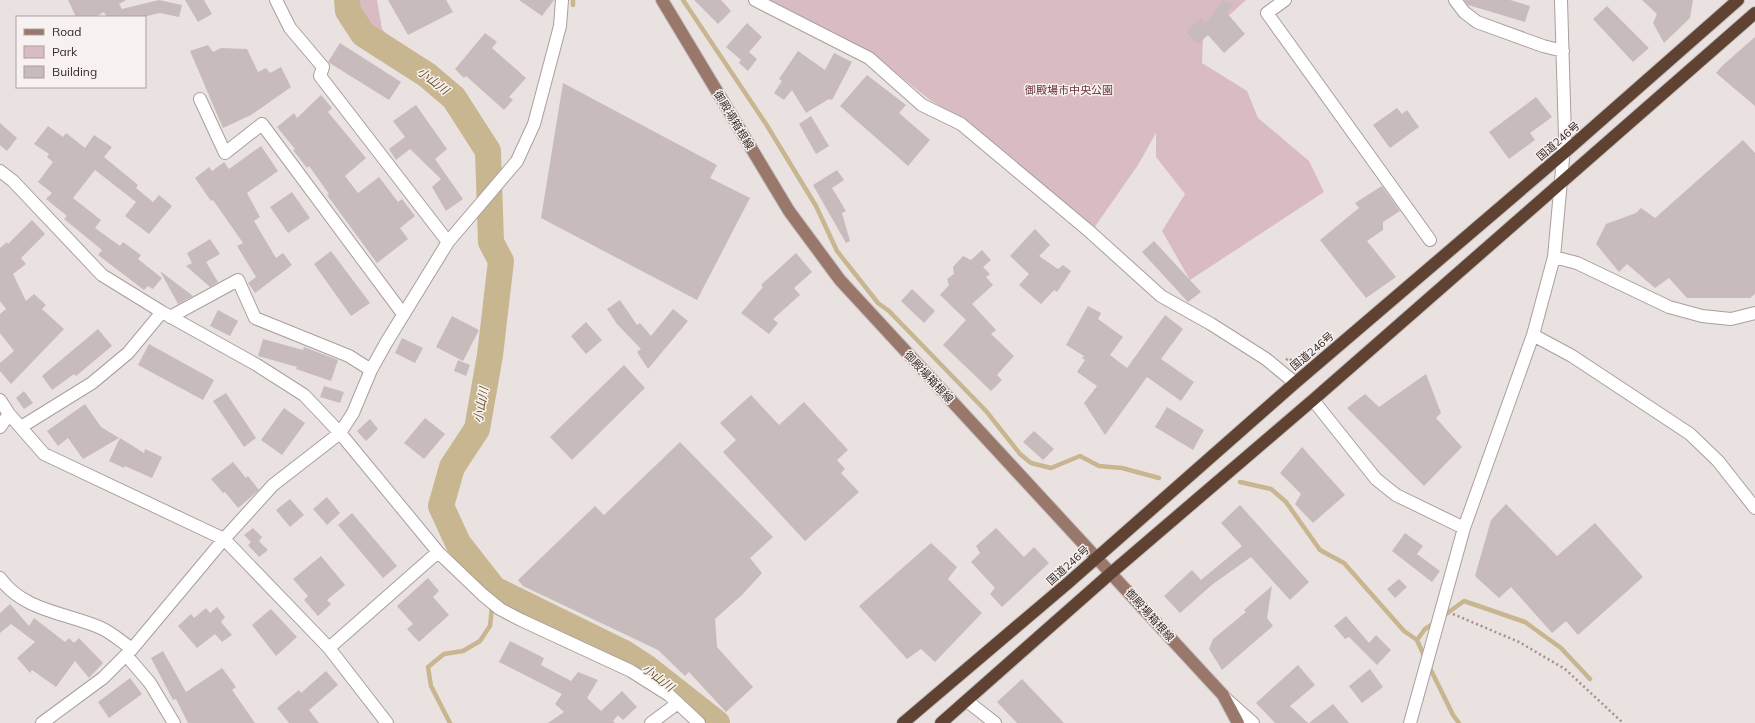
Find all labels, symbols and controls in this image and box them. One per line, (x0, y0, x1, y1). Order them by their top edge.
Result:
legend (16, 16, 146, 88)
text: Road (52, 24, 81, 39)
text: Park (52, 44, 78, 59)
text: Building (52, 64, 97, 79)
water label: 小山川 (415, 64, 454, 99)
park label: 御殿場市中央公園 (1024, 83, 1113, 97)
street label: 御殿場箱根線 (710, 87, 757, 152)
street label: 国道246号 (1533, 118, 1583, 164)
street label: 国道246号 (1287, 329, 1337, 373)
street label: 御殿場箱根線 (901, 347, 957, 406)
water label: 小山川 (470, 384, 491, 424)
street label: 国道246号 (1044, 542, 1092, 588)
street label: 御殿場箱根線 (1122, 585, 1177, 644)
water label: 小山川 (639, 661, 679, 696)

